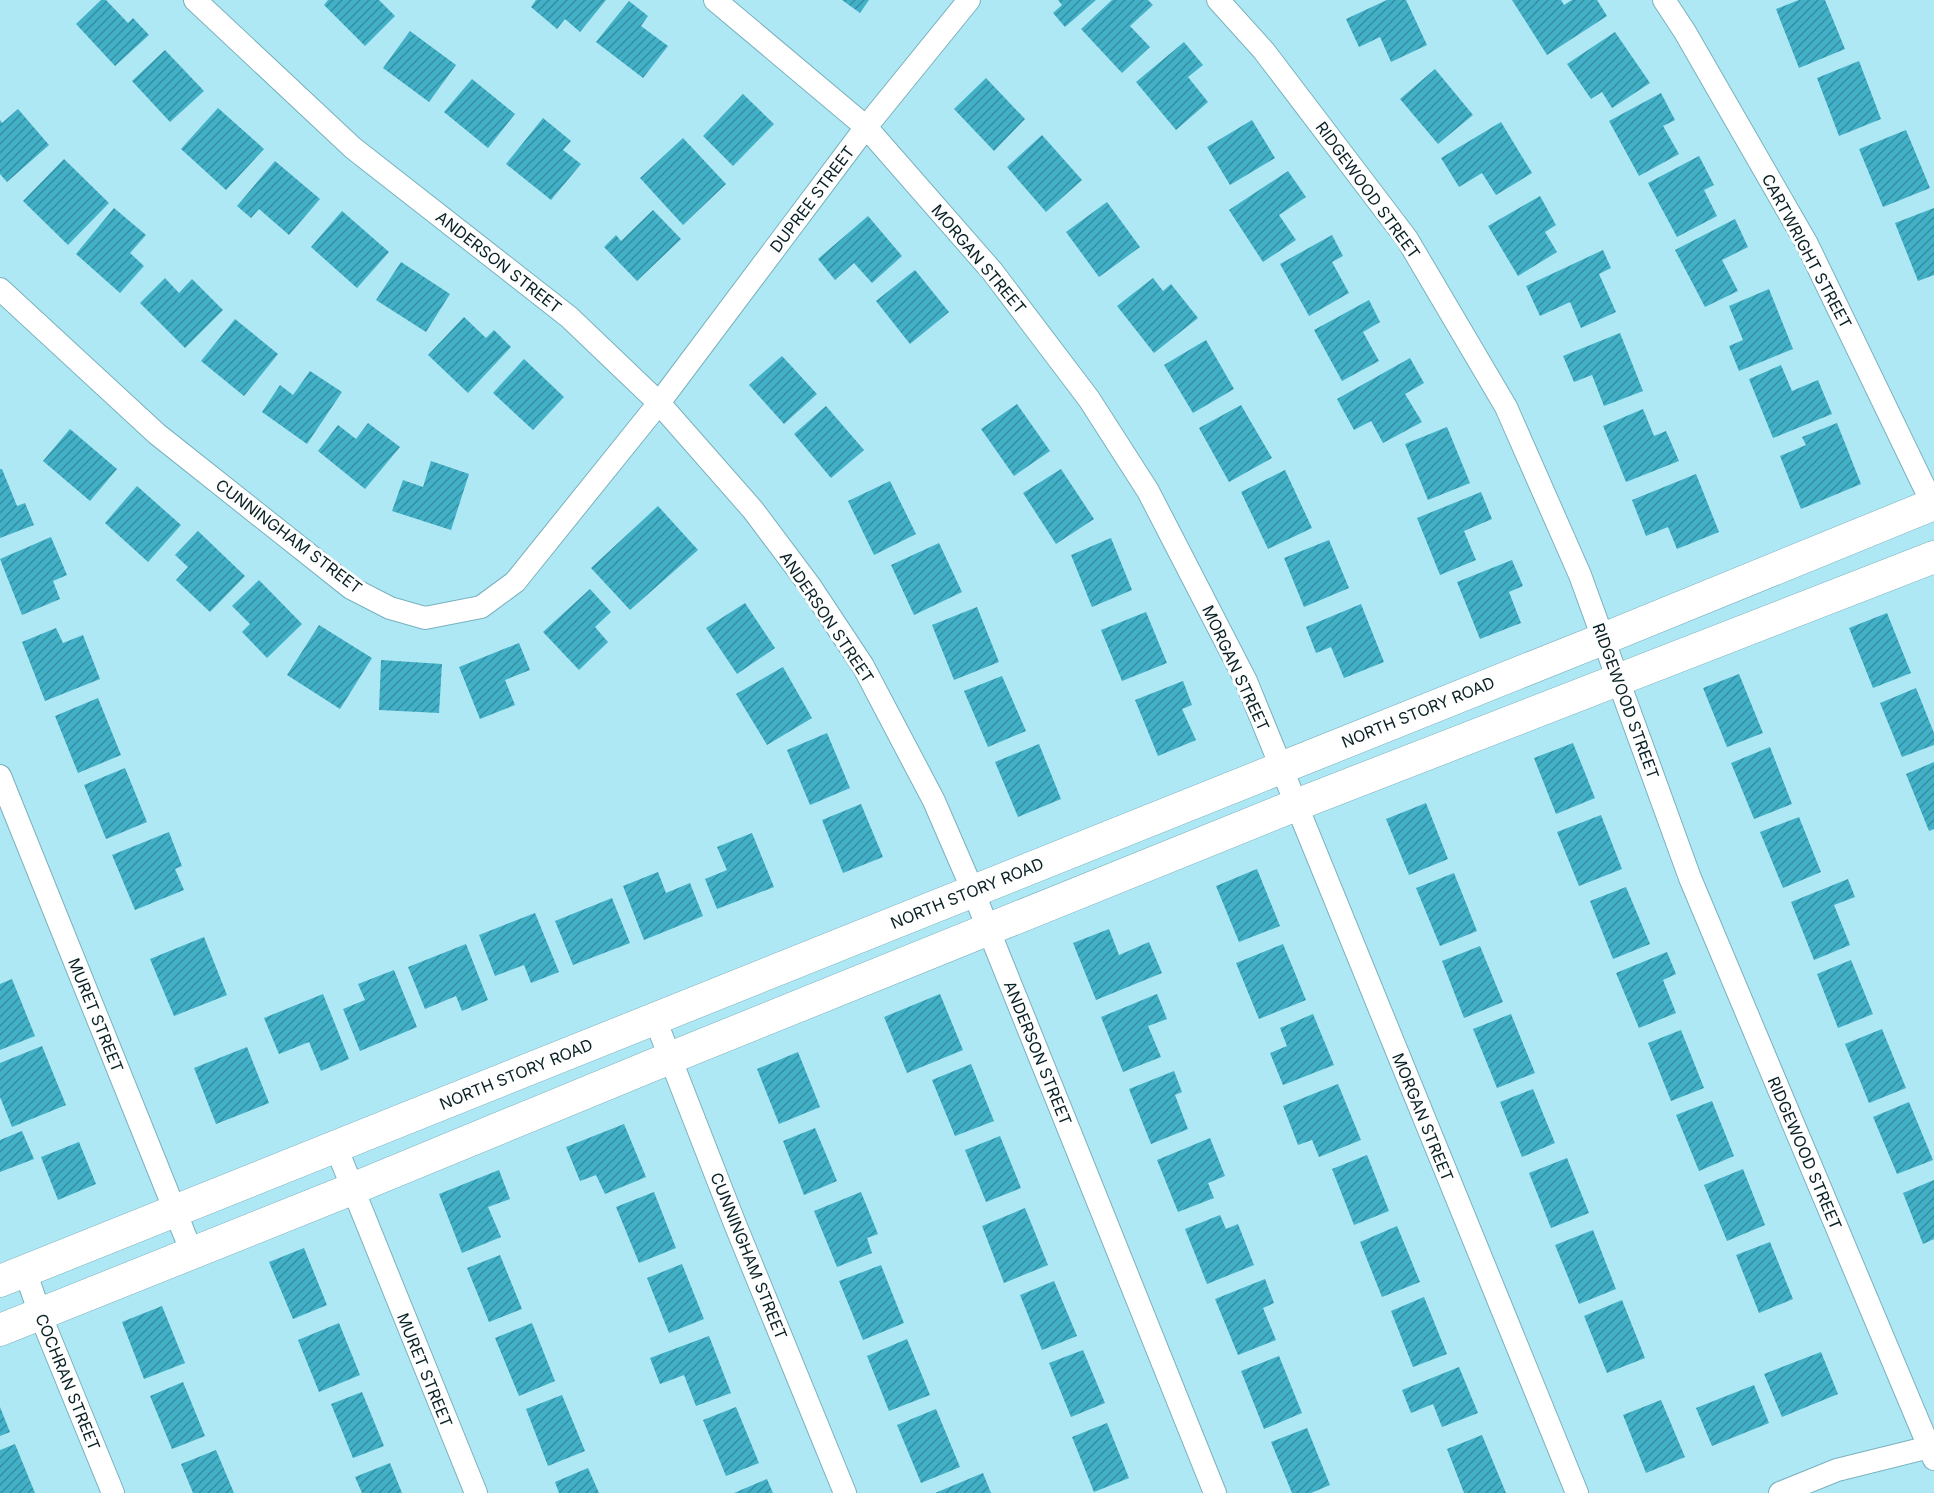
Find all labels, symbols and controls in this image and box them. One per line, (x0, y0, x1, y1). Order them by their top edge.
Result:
street label: RIDGEWOOD STREET (1312, 118, 1424, 262)
street label: DUPREE STREET (765, 142, 859, 256)
street label: CARTWRIGHT STREET (1758, 170, 1856, 332)
street label: MORGAN STREET (927, 200, 1031, 318)
street label: ANDERSON STREET (432, 207, 566, 317)
street label: CUNNINGHAM STREET (212, 474, 366, 598)
street label: ANDERSON STREET (776, 548, 878, 686)
street label: MORGAN STREET (1198, 602, 1274, 734)
street label: RIDGEWOOD STREET (1588, 620, 1664, 782)
street label: NORTH STORY ROAD (1338, 672, 1498, 752)
street label: NORTH STORY ROAD (887, 853, 1047, 933)
street label: MURET STREET (64, 955, 128, 1075)
street label: ANDERSON STREET (1000, 978, 1076, 1128)
street label: NORTH STORY ROAD (436, 1034, 596, 1114)
street label: MORGAN STREET (1388, 1050, 1458, 1184)
street label: RIDGEWOOD STREET (1764, 1073, 1846, 1233)
street label: CUNNINGHAM STREET (706, 1170, 792, 1342)
street label: MURET STREET (393, 1310, 457, 1430)
street label: COCHRAN STREET (31, 1311, 105, 1453)

